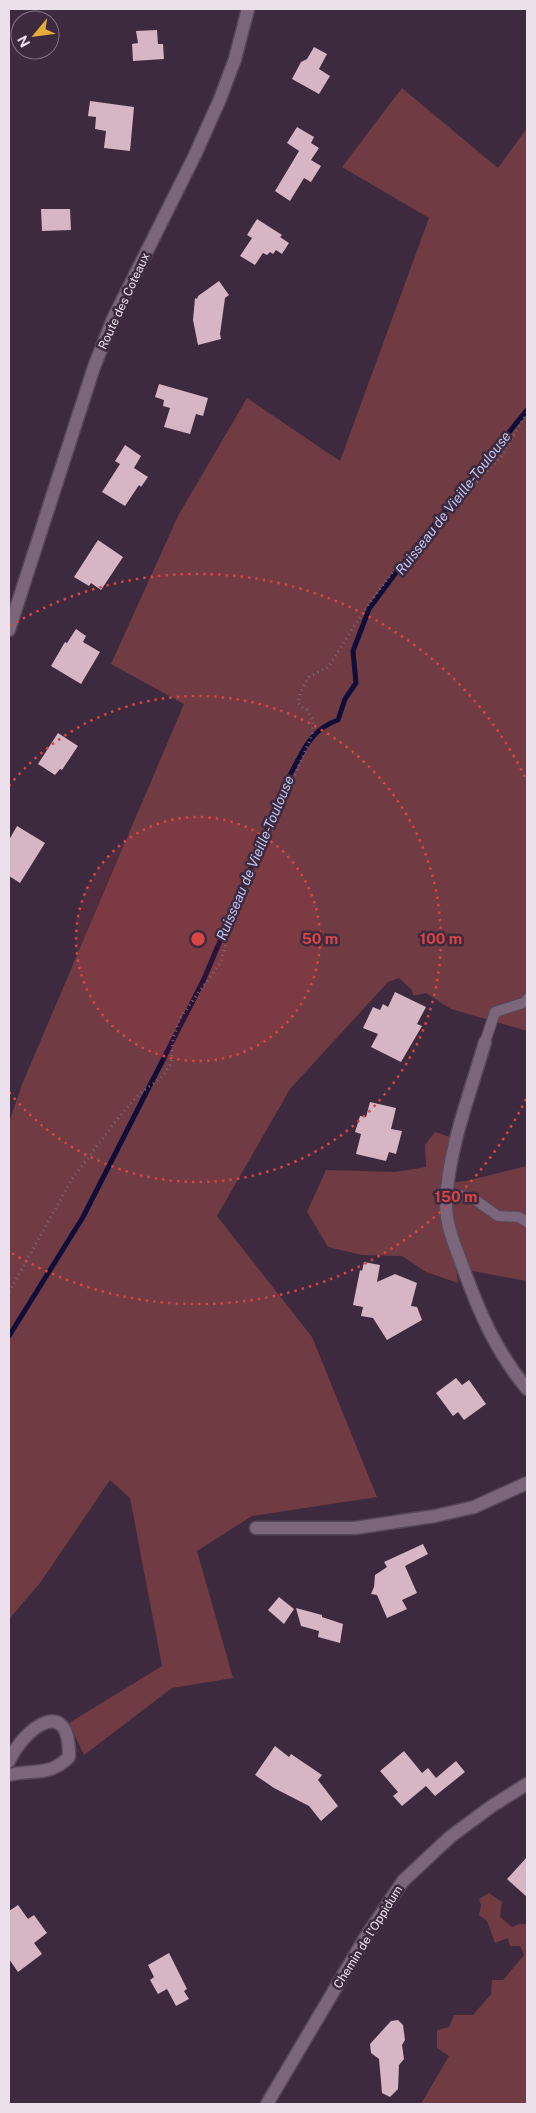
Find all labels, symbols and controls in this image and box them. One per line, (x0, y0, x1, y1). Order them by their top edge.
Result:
north arrow (10, 10, 60, 60)
text: N (14, 33, 33, 50)
street label: Route des Coteaux (95, 250, 153, 351)
water label: Ruisseau de Vieille-Toulouse (392, 428, 514, 578)
water label: Ruisseau de Vieille-Toulouse (213, 773, 297, 943)
centre of rings (189, 930, 207, 948)
text: 50 m (302, 930, 338, 947)
text: 100 m (420, 930, 462, 947)
text: 150 m (434, 1188, 478, 1205)
street label: Chemin de l'Oppidum (331, 1883, 405, 1991)

